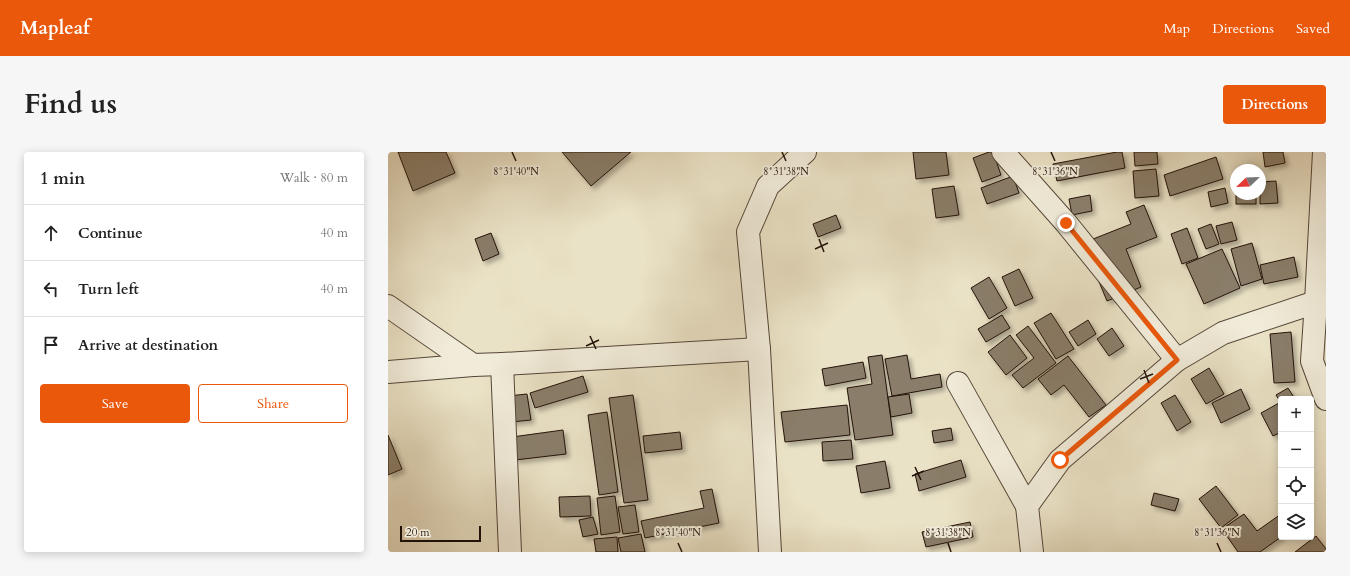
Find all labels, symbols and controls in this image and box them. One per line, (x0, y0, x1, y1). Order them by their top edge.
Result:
text: Mapleaf (20, 15, 90, 41)
text: Map (1164, 19, 1190, 38)
text: Directions (1212, 19, 1274, 38)
text: Saved (1296, 19, 1330, 38)
text: Find us (24, 85, 117, 123)
button: Directions (1223, 85, 1326, 124)
north arrow (1230, 164, 1266, 200)
text: 8°31'40"N (493, 165, 539, 179)
text: 8°31'38"N (763, 165, 809, 179)
text: 8°31'36"N (1032, 165, 1078, 179)
text: 1 min (40, 167, 85, 190)
text: Walk · 80 m (280, 169, 348, 187)
route end (1057, 214, 1075, 232)
icon: ahead (40, 222, 62, 244)
text: Continue (78, 223, 143, 243)
text: 40 m (320, 224, 348, 242)
icon: left (40, 278, 62, 300)
text: Turn left (78, 279, 139, 299)
text: 40 m (320, 280, 348, 298)
icon: arrive (40, 334, 62, 356)
text: Arrive at destination (78, 335, 218, 355)
button: Save (40, 384, 190, 423)
button: Share (198, 384, 348, 423)
map controls (1278, 396, 1314, 540)
button: + (1278, 396, 1314, 432)
button: − (1278, 432, 1314, 468)
route start (1051, 451, 1069, 469)
button: locate (1278, 468, 1314, 504)
button: layers (1278, 504, 1314, 540)
scale bar (400, 524, 481, 543)
text: 20 m (406, 525, 430, 540)
text: 8°31'40"N (655, 526, 701, 540)
text: 8°31'38"N (925, 526, 971, 540)
text: 8°31'36"N (1194, 526, 1240, 540)

